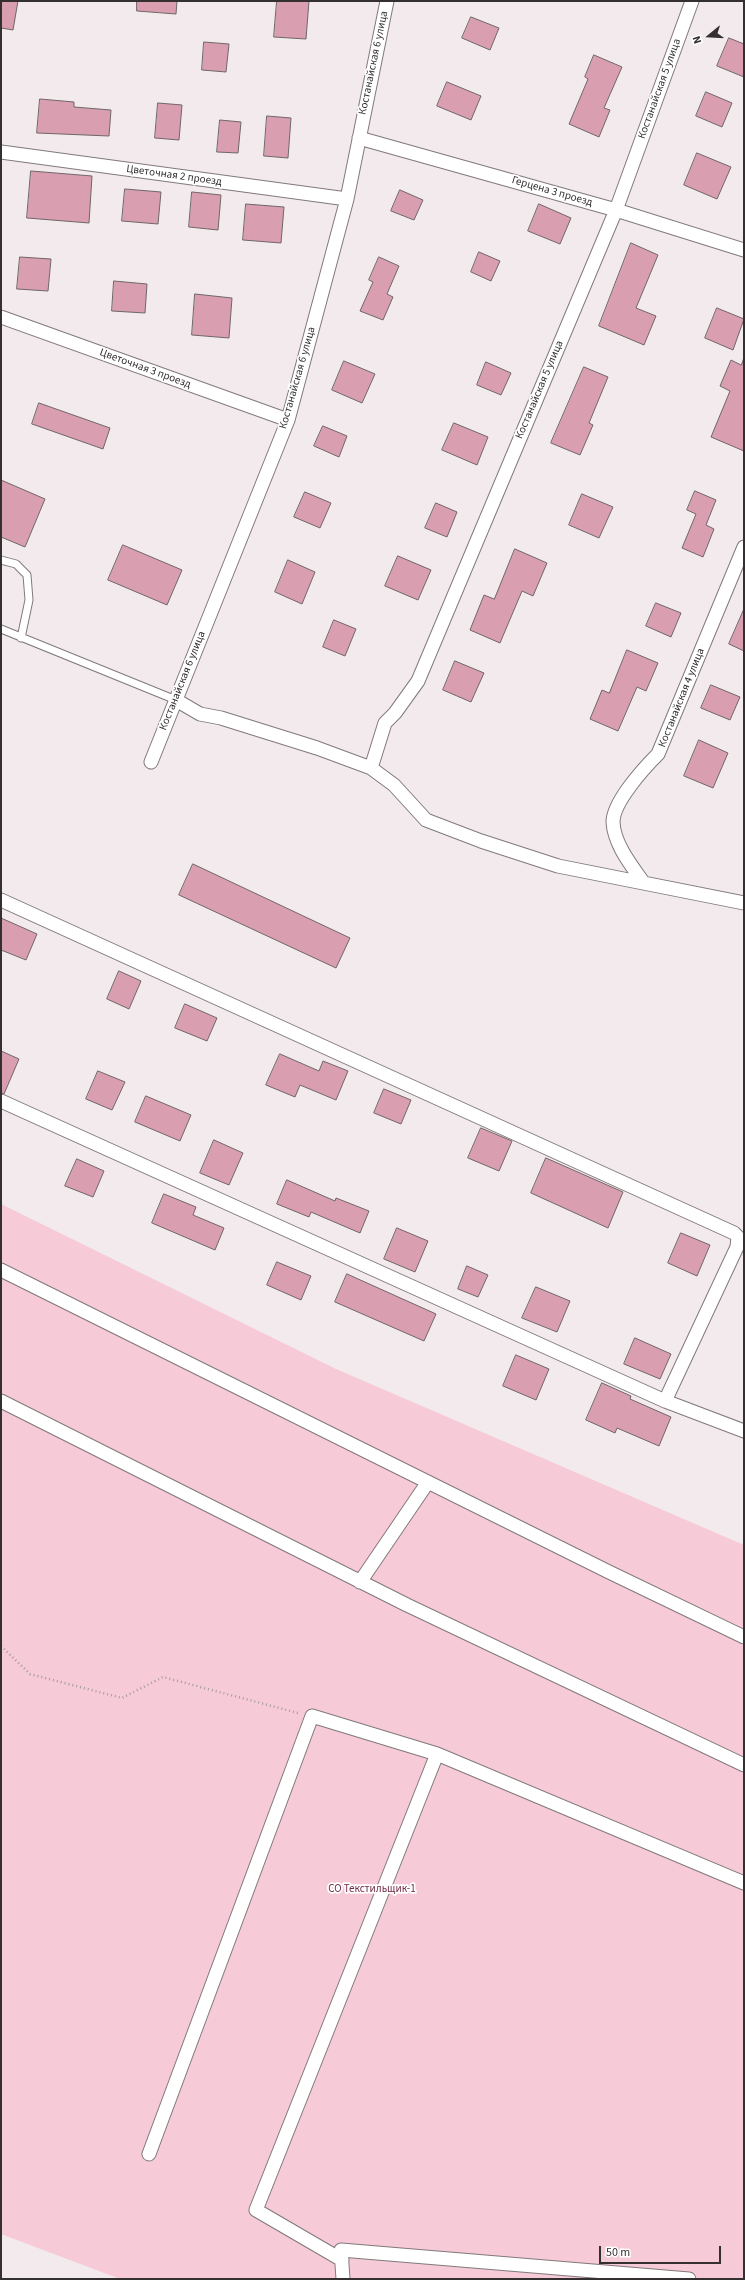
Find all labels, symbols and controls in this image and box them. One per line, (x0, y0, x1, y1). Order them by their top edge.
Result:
street label: Костанайская 6 улица (357, 10, 391, 116)
north arrow (689, 16, 729, 56)
text: N (689, 34, 705, 46)
street label: Костанайская 5 улица (636, 37, 684, 141)
street label: Цветочная 2 проезд (125, 163, 223, 189)
street label: Герцена 3 проезд (510, 174, 594, 210)
street label: Костанайская 6 улица (277, 325, 319, 431)
street label: Костанайская 5 улица (513, 339, 567, 441)
street label: Цветочная 3 проезд (97, 346, 193, 392)
street label: Костанайская 6 улица (157, 630, 209, 732)
street label: Костанайская 4 улица (656, 647, 708, 749)
park label: СО Текстильщик-1 (328, 1883, 416, 1897)
scale bar (601, 2238, 723, 2264)
text: 50 m (606, 2244, 630, 2261)

